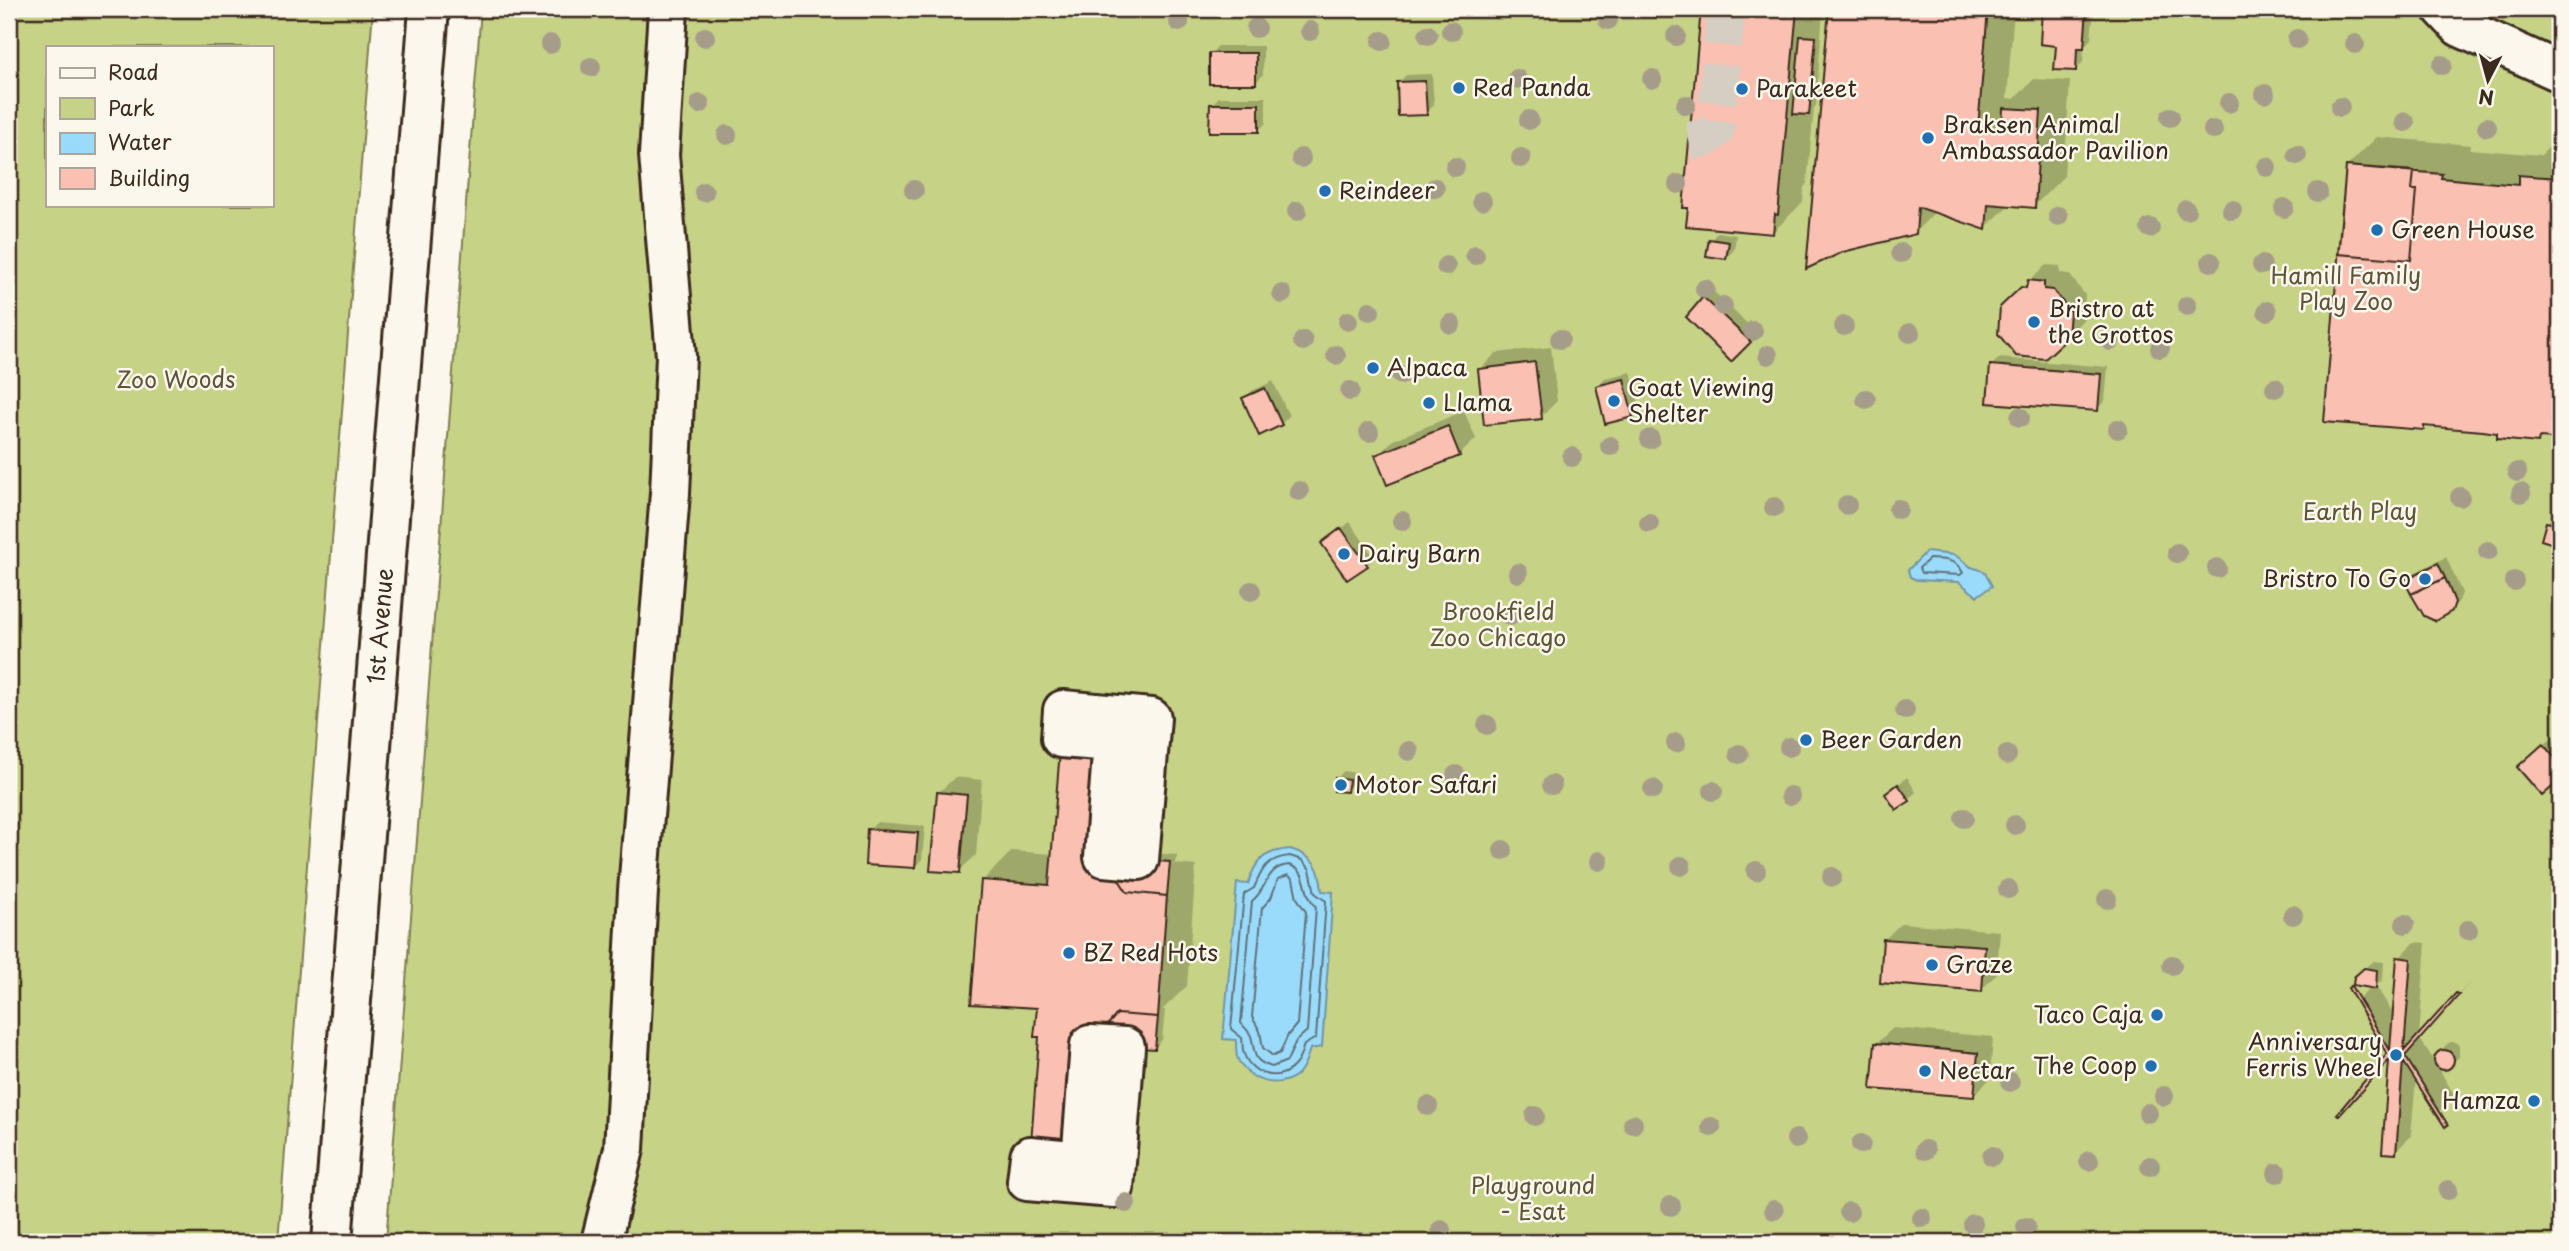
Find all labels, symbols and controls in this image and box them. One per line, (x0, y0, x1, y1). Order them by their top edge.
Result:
legend (46, 46, 273, 206)
north arrow (2454, 46, 2524, 116)
text: Road (108, 55, 159, 87)
place label: Red Panda (1473, 69, 1590, 104)
place label: Parakeet (1756, 70, 1857, 105)
marker: Red Panda (1451, 80, 1467, 96)
marker: Parakeet (1734, 81, 1750, 97)
text: N (2477, 83, 2495, 113)
text: Park (108, 91, 155, 123)
place label: Braksen Animal Ambassador Pavilion (1942, 106, 2169, 167)
text: Water (108, 125, 172, 157)
marker: Braksen Animal Ambassador Pavilion (1920, 130, 1936, 146)
text: Building (108, 161, 190, 193)
place label: Reindeer (1339, 172, 1435, 207)
marker: Reindeer (1317, 183, 1333, 199)
place label: Green House (2391, 211, 2535, 246)
marker: Green House (2369, 222, 2385, 238)
park label: Hamill Family Play Zoo (2271, 257, 2421, 318)
place label: Bristro at the Grottos (2048, 290, 2173, 351)
marker: Bristro at the Grottos (2026, 314, 2042, 330)
place label: Alpaca (1387, 349, 1467, 384)
marker: Alpaca (1365, 360, 1381, 376)
park label: Zoo Woods (116, 361, 236, 396)
place label: Goat Viewing Shelter (1628, 369, 1774, 430)
place label: Llama (1443, 384, 1513, 419)
marker: Goat Viewing Shelter (1606, 393, 1622, 409)
marker: Llama (1421, 395, 1437, 411)
park label: Earth Play (2303, 493, 2417, 528)
place label: Dairy Barn (1358, 535, 1481, 570)
marker: Dairy Barn (1336, 546, 1352, 562)
place label: Bristro To Go (2262, 560, 2411, 595)
street label: 1st Avenue (357, 567, 401, 685)
marker: Bristro To Go (2417, 571, 2433, 587)
park label: Brookfield Zoo Chicago (1430, 593, 1566, 654)
place label: Beer Garden (1820, 721, 1962, 756)
marker: Beer Garden (1798, 732, 1814, 748)
place label: Motor Safari (1355, 766, 1498, 801)
marker: Motor Safari (1333, 777, 1349, 793)
place label: BZ Red Hots (1083, 934, 1218, 969)
marker: BZ Red Hots (1061, 945, 1077, 961)
place label: Graze (1946, 946, 2013, 981)
marker: Graze (1924, 957, 1940, 973)
place label: Taco Caja (2034, 996, 2144, 1031)
marker: Taco Caja (2149, 1007, 2165, 1023)
place label: Anniversary Ferris Wheel (2245, 1023, 2382, 1084)
place label: The Coop (2033, 1047, 2137, 1082)
marker: Anniversary Ferris Wheel (2388, 1047, 2404, 1063)
place label: Nectar (1939, 1052, 2015, 1087)
marker: The Coop (2143, 1058, 2159, 1074)
marker: Nectar (1917, 1063, 1933, 1079)
place label: Hamza (2442, 1082, 2521, 1117)
marker: Hamza (2526, 1093, 2542, 1109)
park label: Playground - Esat (1471, 1167, 1595, 1228)

